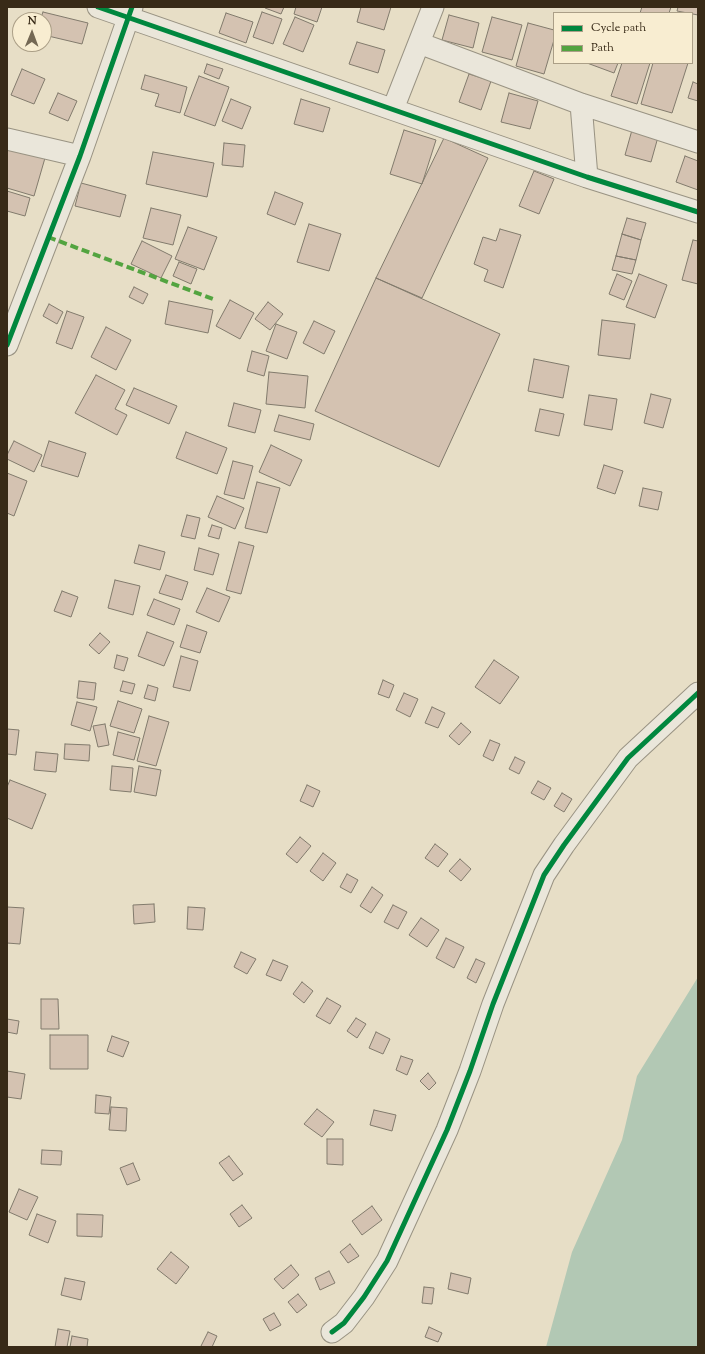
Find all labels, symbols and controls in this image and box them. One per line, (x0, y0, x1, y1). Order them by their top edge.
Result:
north arrow (12, 12, 52, 52)
legend (553, 12, 693, 64)
text: N (28, 13, 37, 29)
text: Cycle path (591, 19, 646, 37)
text: Path (591, 39, 614, 57)

